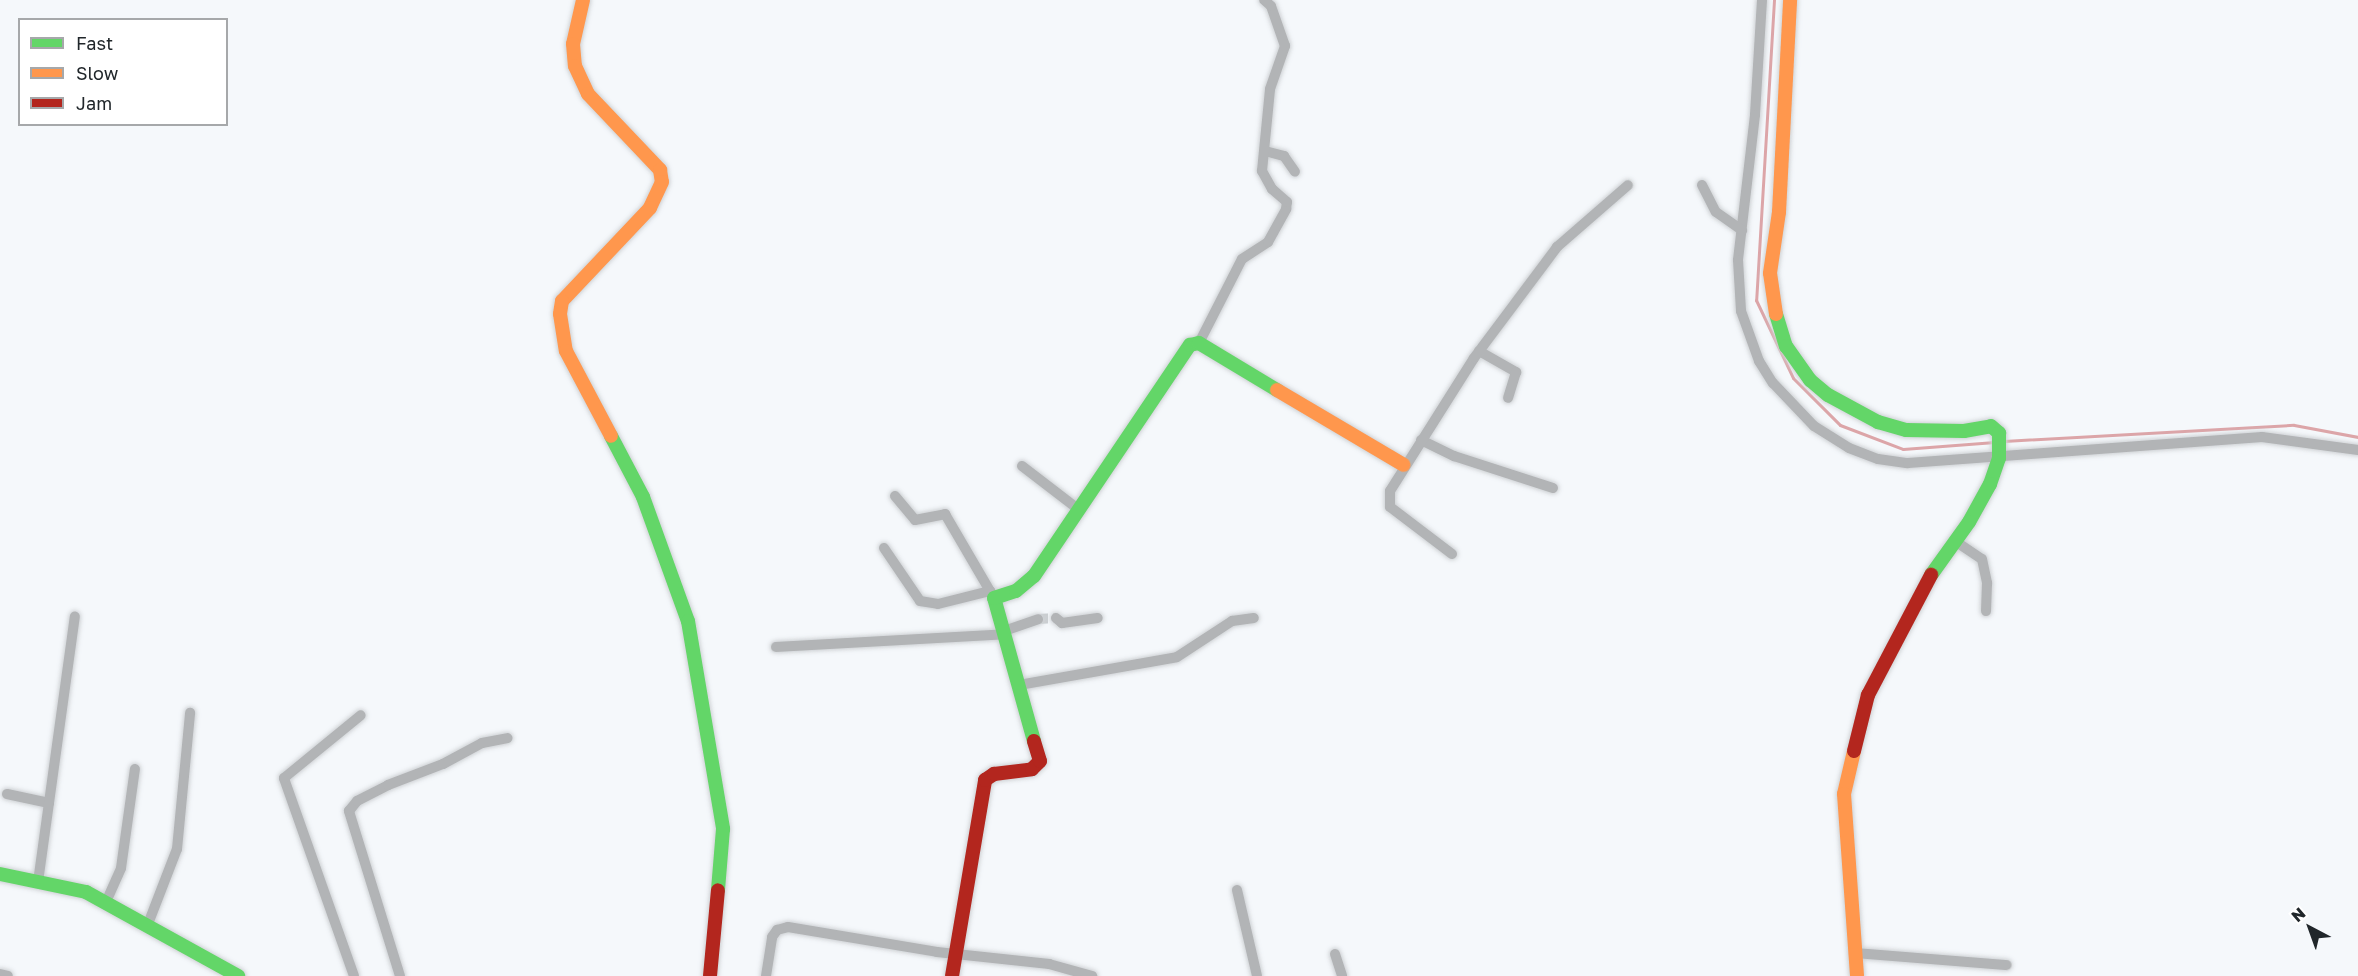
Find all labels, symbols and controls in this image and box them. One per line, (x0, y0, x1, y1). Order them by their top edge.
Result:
legend (18, 18, 228, 126)
text: Fast (76, 32, 113, 54)
text: Slow (76, 62, 118, 84)
text: Jam (76, 92, 112, 114)
north arrow (2280, 898, 2340, 958)
text: N (2287, 903, 2309, 926)

